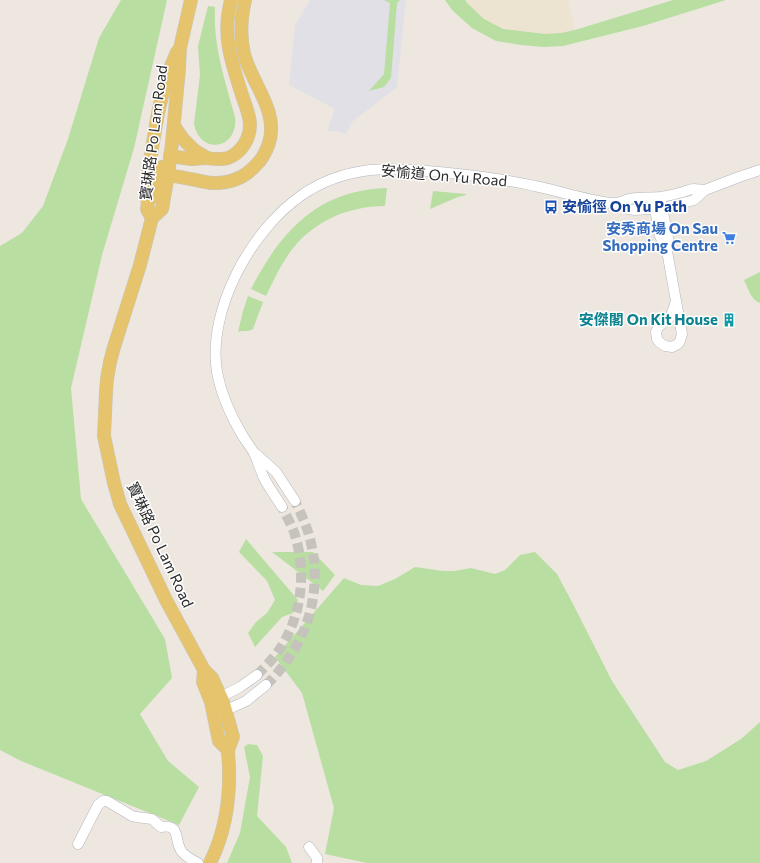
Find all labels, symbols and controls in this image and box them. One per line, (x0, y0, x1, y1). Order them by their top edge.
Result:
street label: 寶琳路 Po Lam Road (136, 64, 170, 202)
street label: 安愉道 On Yu Road (380, 161, 508, 189)
place label: 安愉徑 On Yu Path (562, 197, 687, 215)
bus stop icon: 安愉徑 On Yu Path (543, 199, 559, 215)
place label: 安秀商場 On Sau Shopping Centre (603, 219, 718, 254)
supermarket icon: 安秀商場 On Sau Shopping Centre (721, 230, 737, 246)
place label: 安傑閣 On Kit House (579, 310, 718, 328)
building icon: 安傑閣 On Kit House (721, 312, 737, 328)
street label: 寶琳路 Po Lam Road (124, 479, 198, 610)

